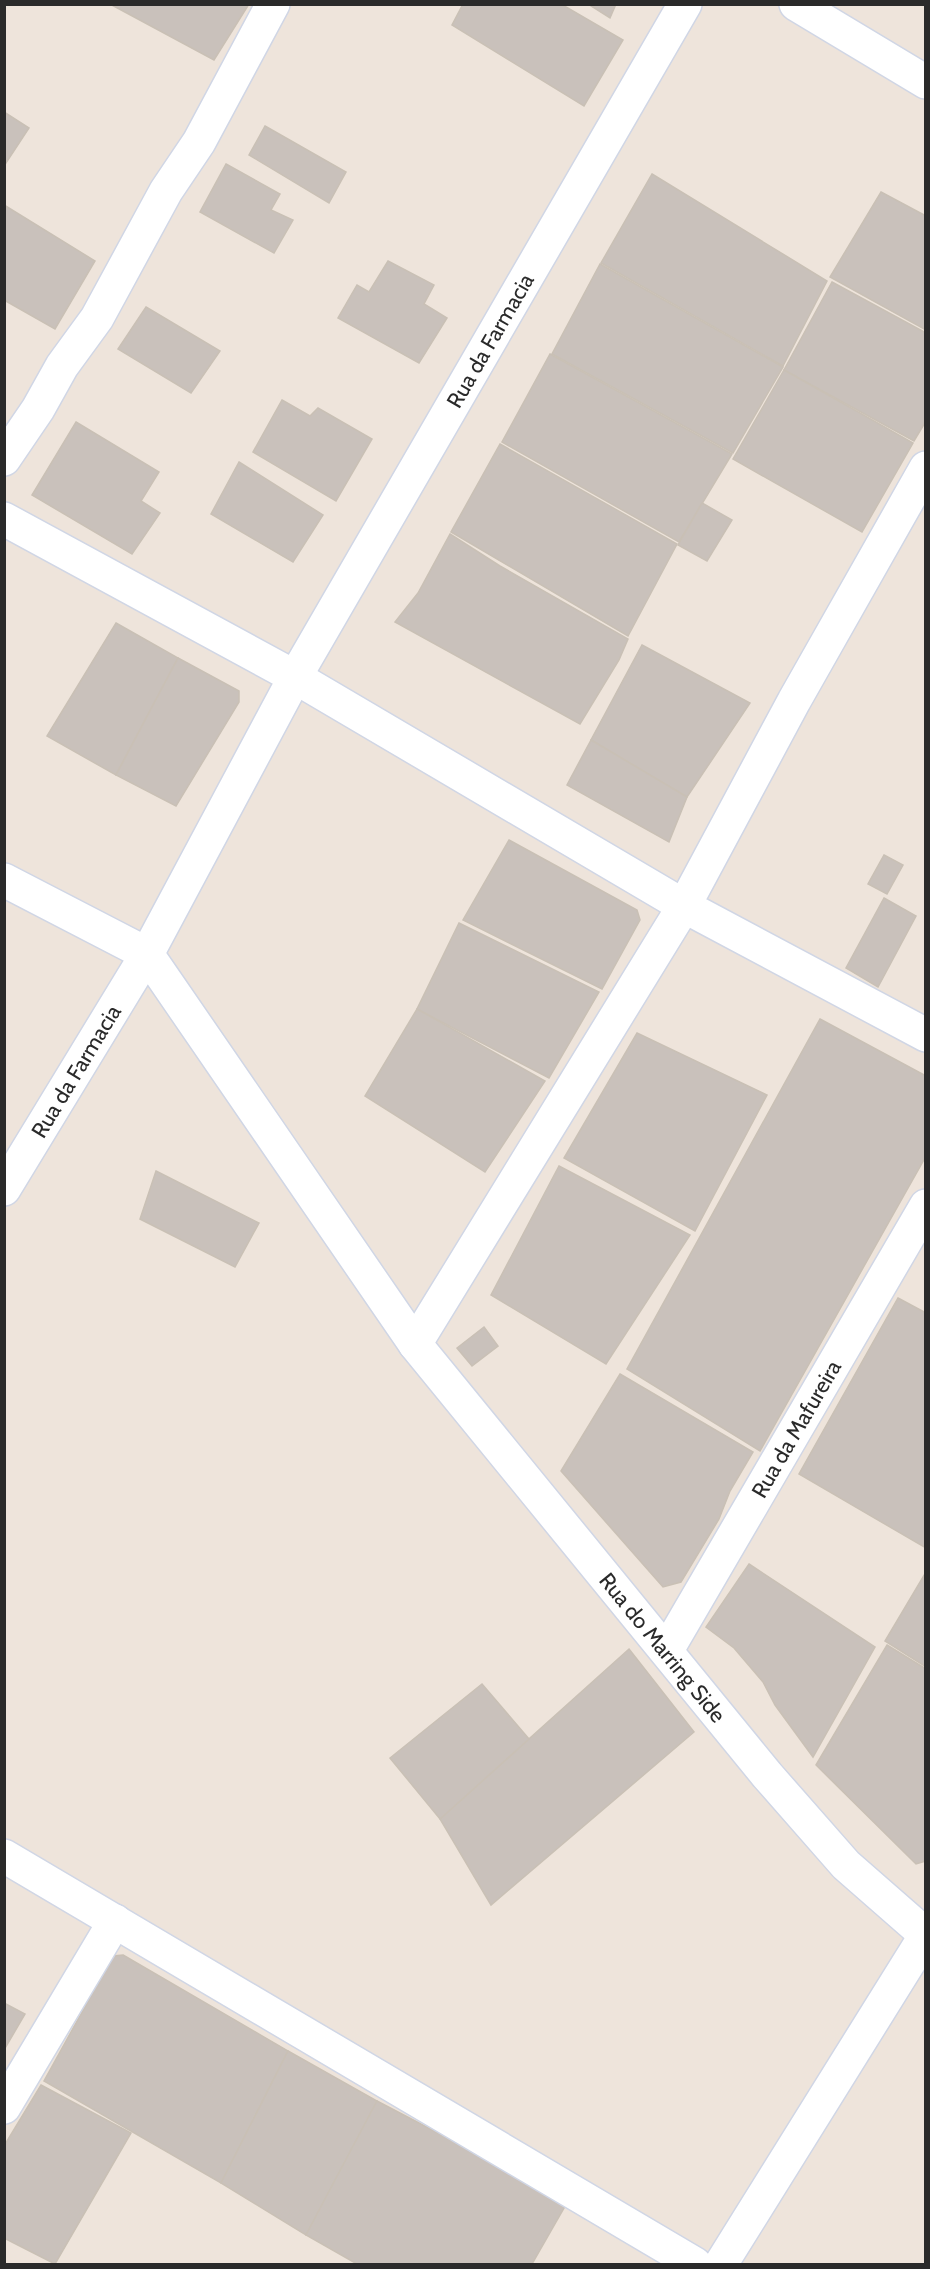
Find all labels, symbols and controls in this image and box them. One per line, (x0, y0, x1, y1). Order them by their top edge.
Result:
street label: Rua da Farmacia (441, 268, 540, 413)
street label: Rua da Farmacia (25, 999, 127, 1142)
street label: Rua da Mafureira (745, 1355, 847, 1503)
street label: Rua do Marring Side (594, 1567, 732, 1728)

